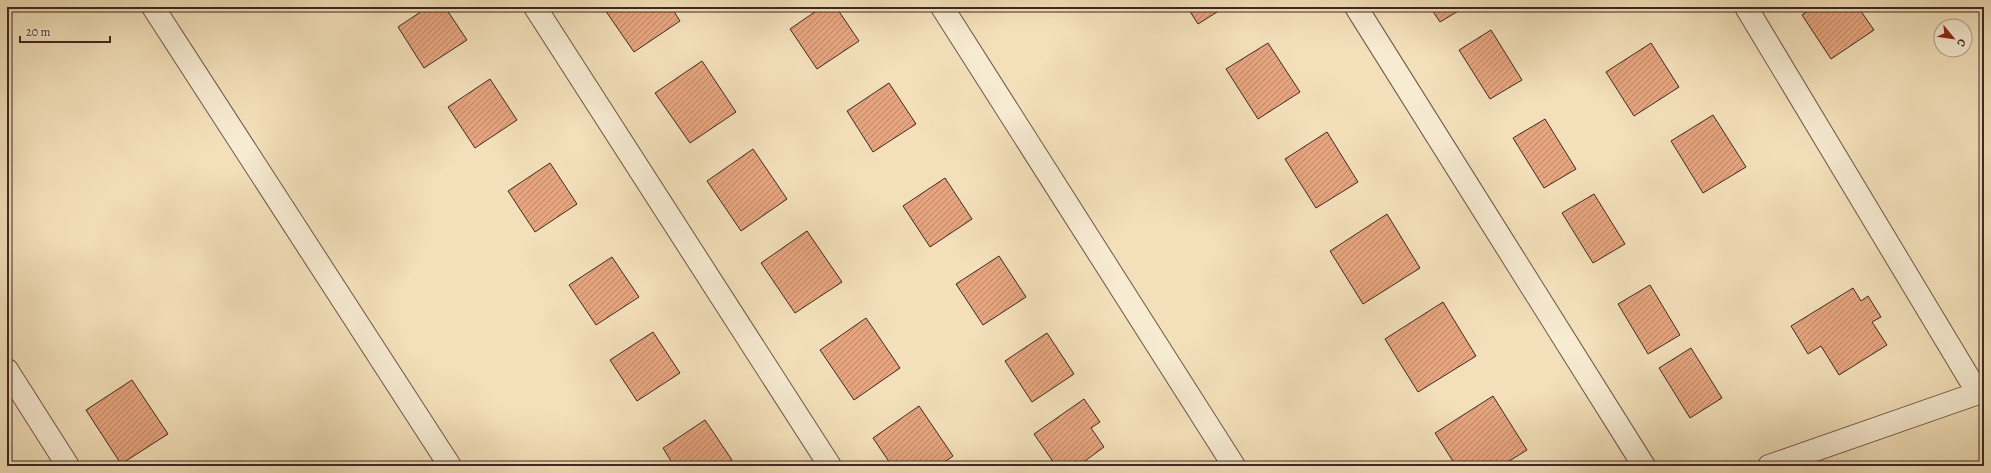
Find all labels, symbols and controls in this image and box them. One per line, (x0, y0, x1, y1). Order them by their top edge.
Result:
scale bar (20, 18, 110, 44)
north arrow (1933, 18, 1973, 58)
text: 20 m (26, 24, 50, 40)
text: С (1953, 36, 1970, 49)

